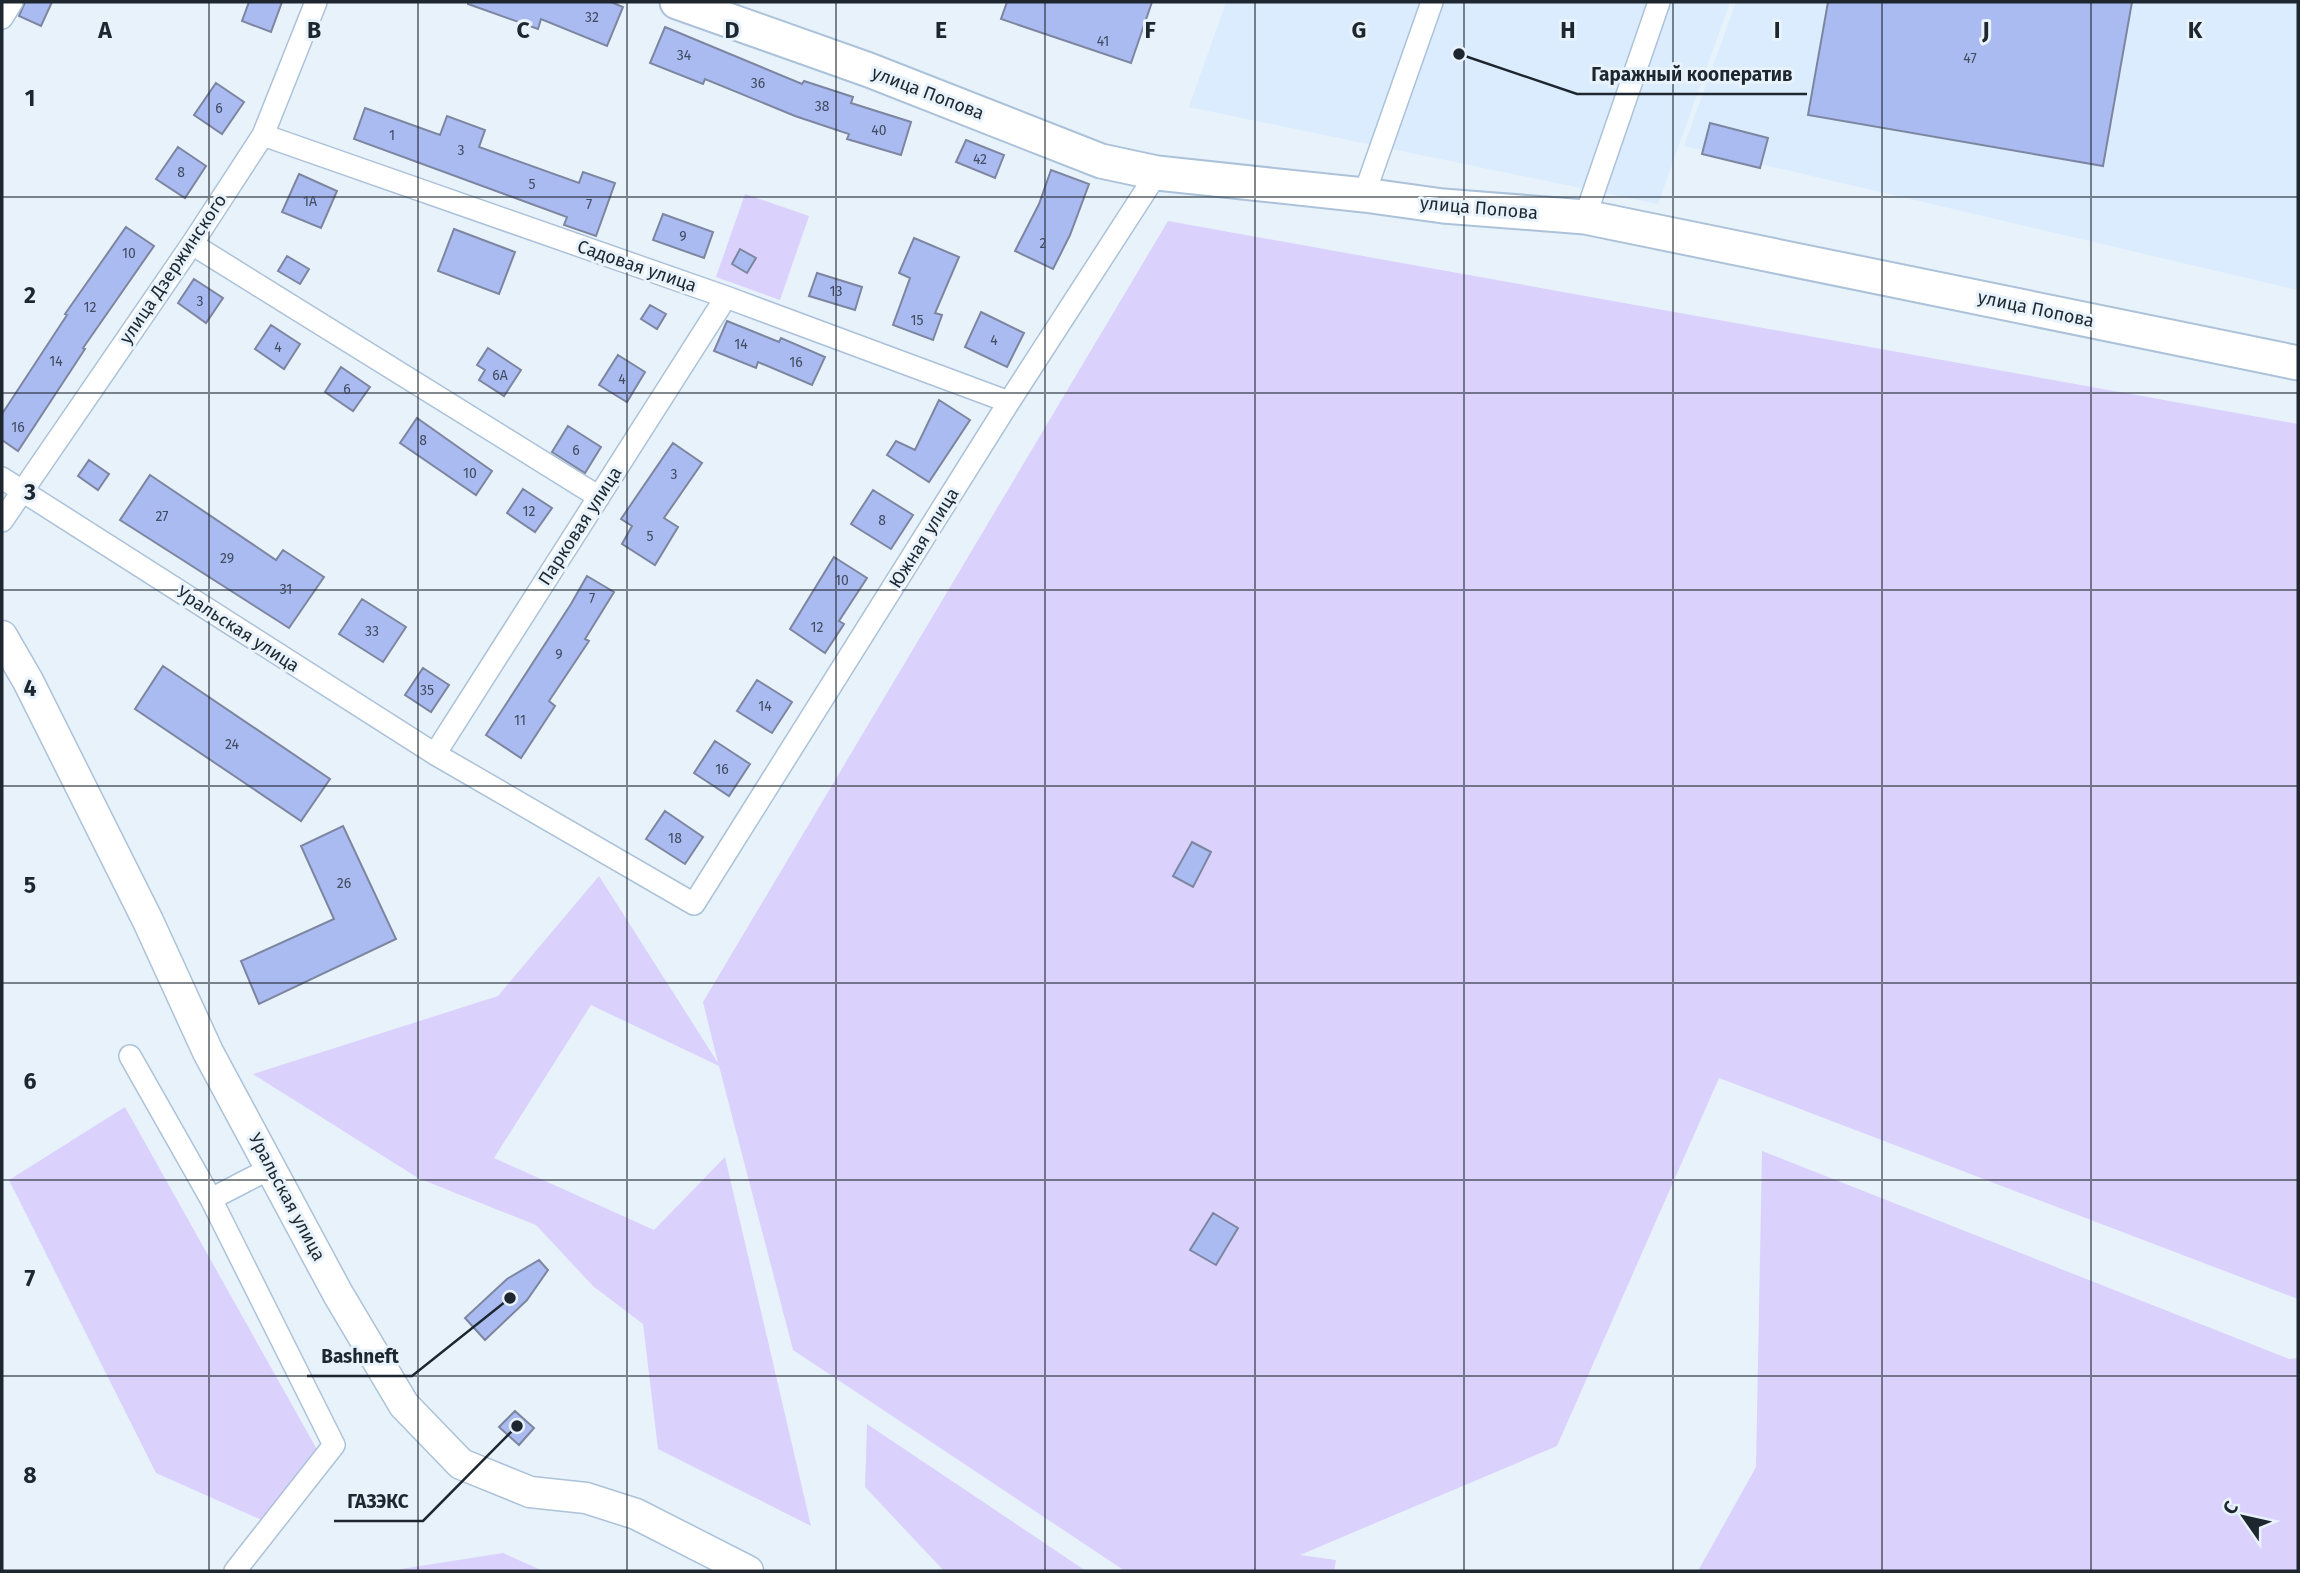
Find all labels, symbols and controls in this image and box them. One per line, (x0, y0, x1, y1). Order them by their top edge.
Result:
house number: 32 (585, 9, 599, 26)
text: A (97, 16, 112, 44)
text: B (307, 16, 321, 44)
text: C (516, 16, 530, 44)
text: D (725, 16, 740, 44)
text: E (935, 16, 947, 44)
text: F (1144, 16, 1156, 44)
text: G (1352, 16, 1366, 44)
text: H (1560, 16, 1576, 44)
text: I (1774, 16, 1780, 44)
text: J (1981, 16, 1990, 44)
text: K (2188, 16, 2203, 44)
house number: 41 (1097, 33, 1109, 50)
house number: 34 (677, 47, 692, 64)
house number: 47 (1963, 50, 1977, 67)
callout: Гаражный кооператив (1577, 54, 1807, 94)
street label: улица Попова (869, 62, 987, 124)
text: Гаражный кооператив (1591, 63, 1793, 86)
house number: 36 (751, 75, 765, 92)
text: 1 (25, 84, 35, 112)
house number: 38 (815, 98, 830, 115)
house number: 6 (215, 100, 223, 117)
house number: 40 (871, 122, 887, 139)
house number: 1 (389, 127, 395, 144)
house number: 3 (458, 142, 465, 159)
house number: 42 (973, 151, 987, 168)
house number: 8 (177, 164, 185, 181)
house number: 5 (528, 176, 536, 193)
street label: улица Дзержинского (115, 190, 231, 348)
street label: улица Попова (1419, 192, 1539, 224)
house number: 1А (303, 193, 317, 210)
house number: 7 (586, 196, 592, 213)
house number: 9 (679, 228, 687, 245)
street label: Садовая улица (574, 235, 700, 297)
house number: 2 (1040, 235, 1047, 252)
house number: 10 (122, 245, 136, 262)
text: 2 (24, 281, 36, 309)
house number: 13 (829, 283, 843, 300)
street label: улица Попова (1976, 286, 2096, 332)
house number: 3 (197, 293, 204, 310)
house number: 12 (84, 299, 97, 316)
house number: 15 (910, 312, 924, 329)
house number: 4 (990, 332, 998, 349)
house number: 14 (734, 336, 748, 353)
house number: 4 (274, 339, 282, 356)
house number: 14 (49, 353, 63, 370)
house number: 16 (789, 354, 803, 371)
house number: 6А (492, 367, 508, 384)
house number: 4 (618, 371, 626, 388)
house number: 6 (343, 381, 351, 398)
house number: 16 (11, 419, 25, 436)
house number: 8 (419, 432, 427, 449)
house number: 6 (572, 442, 580, 459)
street label: Парковая улица (533, 463, 627, 589)
house number: 10 (463, 465, 477, 482)
house number: 3 (671, 466, 678, 483)
text: 3 (23, 478, 36, 506)
street label: Южная улица (884, 484, 964, 592)
house number: 12 (523, 503, 536, 520)
house number: 27 (155, 508, 169, 525)
house number: 8 (878, 512, 886, 529)
house number: 5 (646, 528, 654, 545)
house number: 29 (220, 550, 234, 567)
house number: 10 (835, 572, 849, 589)
street label: Уральская улица (172, 581, 304, 677)
house number: 31 (280, 581, 292, 598)
house number: 7 (589, 590, 595, 607)
house number: 12 (811, 619, 824, 636)
house number: 33 (365, 623, 379, 640)
house number: 9 (555, 646, 563, 663)
text: 4 (24, 674, 37, 702)
house number: 35 (420, 682, 434, 699)
house number: 14 (758, 698, 772, 715)
house number: 11 (514, 712, 526, 729)
house number: 24 (225, 736, 240, 753)
house number: 16 (715, 761, 729, 778)
house number: 18 (668, 830, 682, 847)
text: 5 (24, 871, 36, 899)
house number: 26 (337, 875, 351, 892)
text: 6 (24, 1067, 37, 1095)
street label: Уральская улица (244, 1129, 330, 1265)
text: 7 (25, 1264, 36, 1292)
callout: Bashneft (307, 1336, 412, 1376)
text: Bashneft (321, 1345, 399, 1368)
text: 8 (23, 1461, 37, 1489)
callout: ГАЗЭКС (334, 1481, 423, 1521)
north arrow (2209, 1482, 2279, 1552)
text: ГАЗЭКС (347, 1490, 409, 1513)
text: С (2218, 1497, 2243, 1519)

